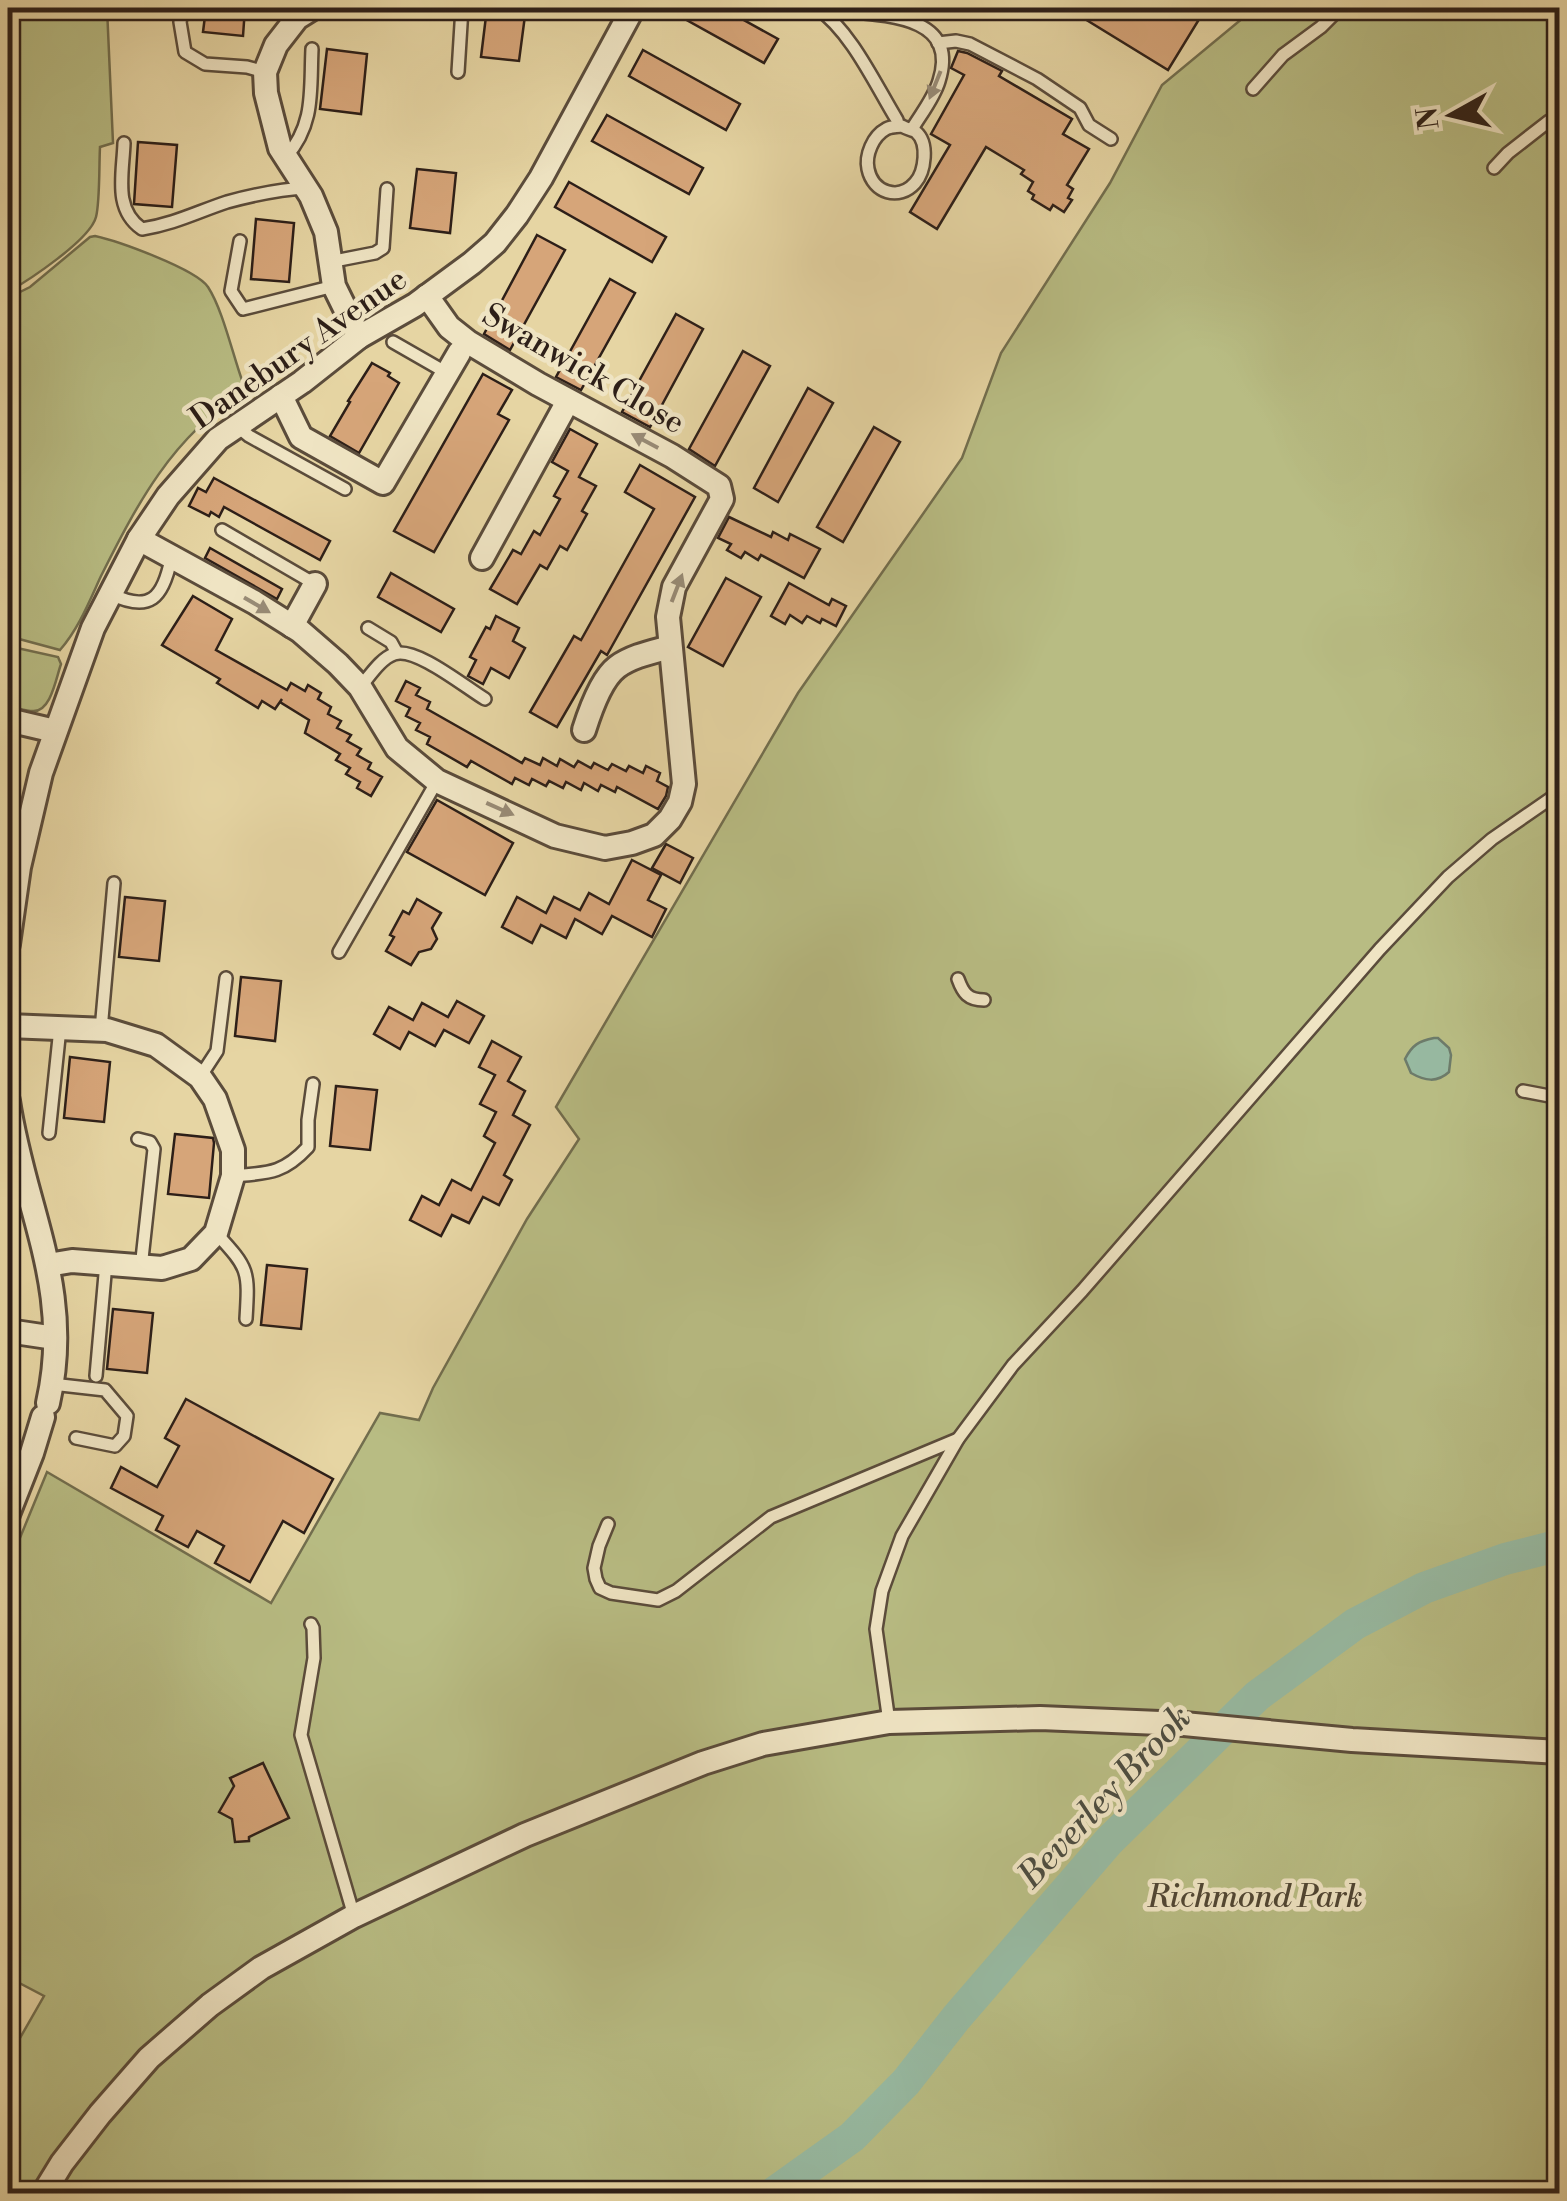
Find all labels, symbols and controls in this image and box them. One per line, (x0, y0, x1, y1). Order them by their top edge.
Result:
north arrow (1402, 65, 1502, 165)
one-way arrow (927, 70, 943, 100)
text: N (1410, 105, 1448, 132)
street label: Danebury Avenue (183, 259, 415, 438)
street label: Swanwick Close (475, 295, 692, 443)
one-way arrow (630, 433, 659, 450)
one-way arrow (669, 572, 685, 602)
one-way arrow (243, 596, 271, 613)
one-way arrow (485, 801, 515, 817)
water label: Beverley Brook (1009, 1697, 1201, 1898)
park label: Richmond Park (1146, 1877, 1363, 1917)

